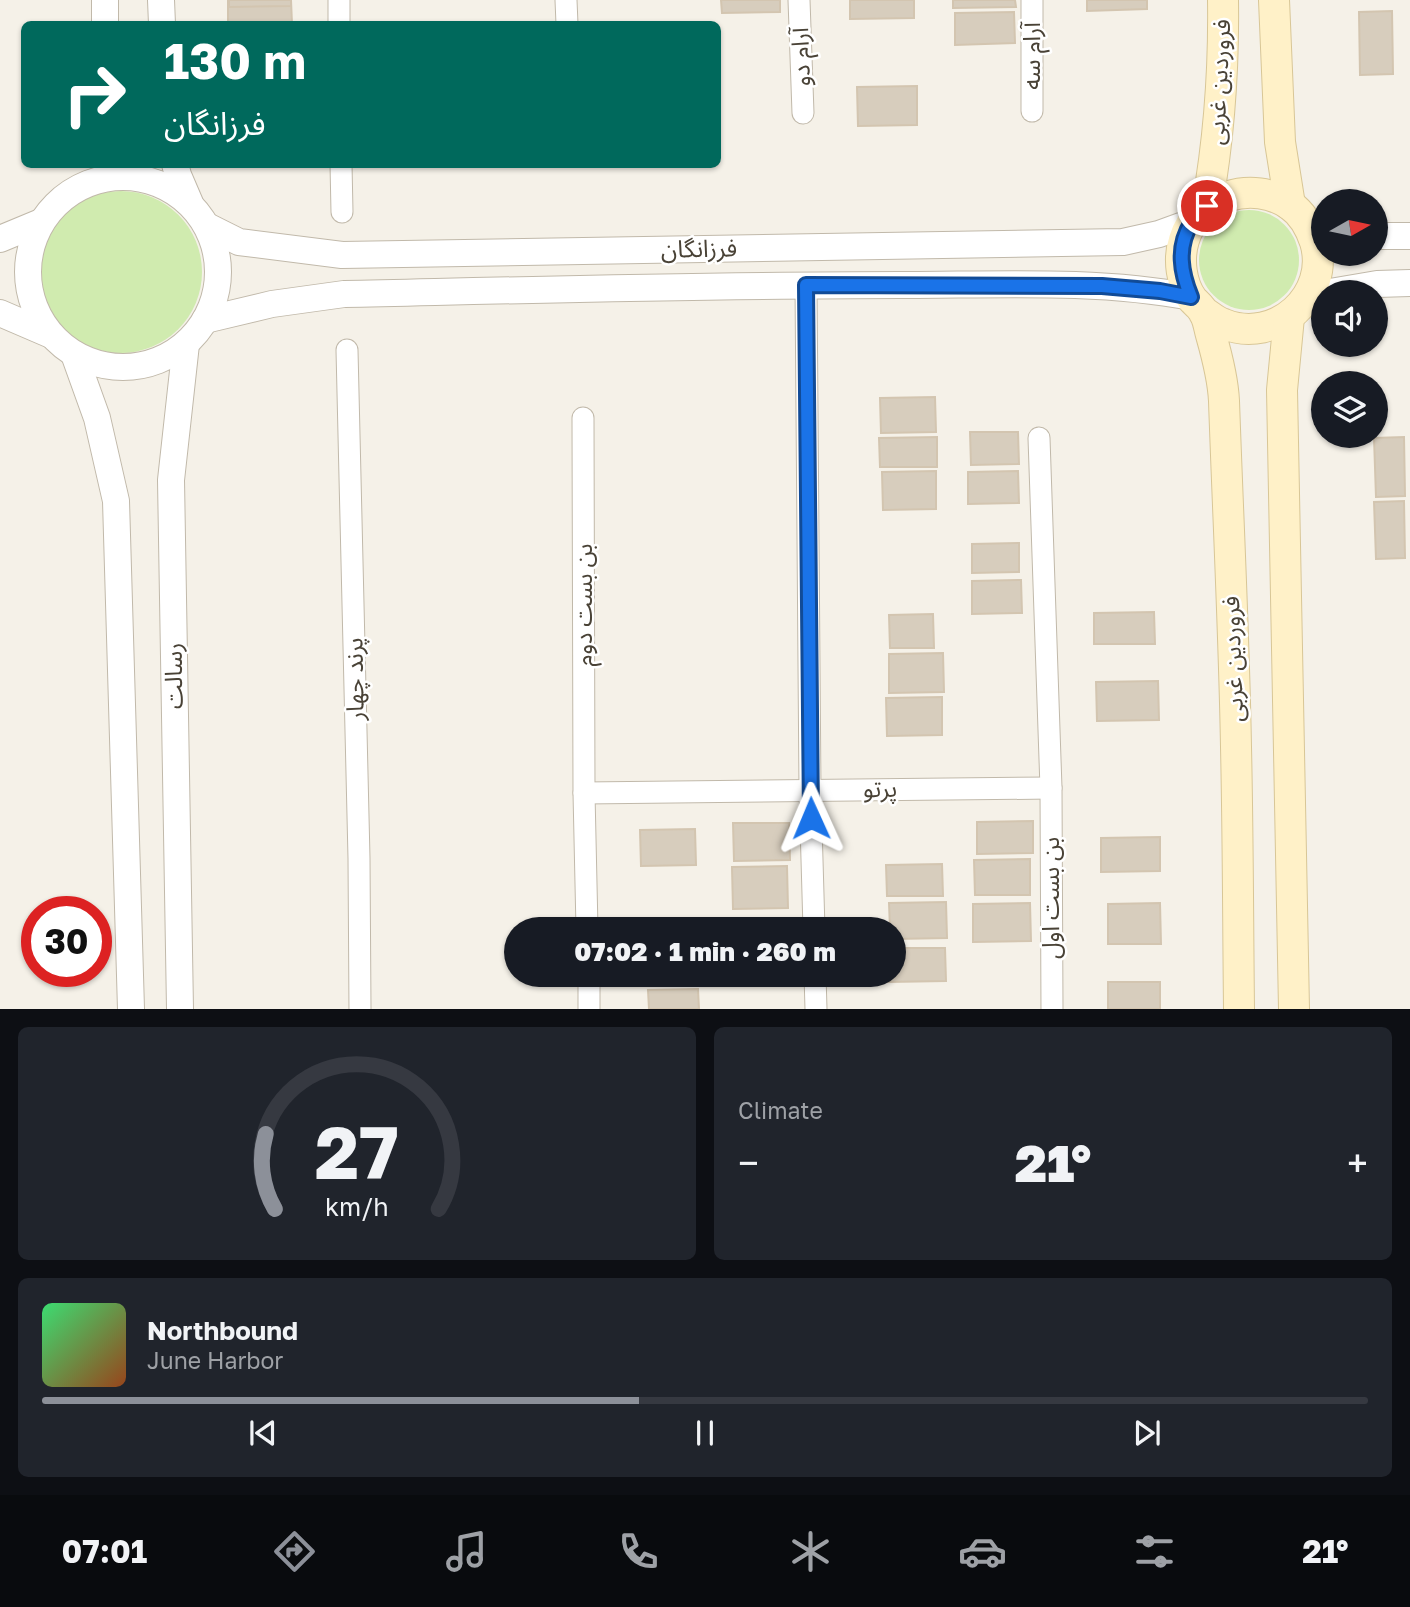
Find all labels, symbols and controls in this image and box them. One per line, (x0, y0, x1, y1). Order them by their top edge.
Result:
street label: فروردین غربی (1200, 18, 1236, 146)
street label: آرام سه (1016, 21, 1050, 90)
street label: آرام دو (784, 26, 820, 87)
text: 130 m (164, 31, 306, 90)
icon: right (49, 49, 140, 140)
text: فرزانگان (164, 104, 266, 142)
pin (1177, 176, 1237, 236)
icon: arrive (1188, 187, 1226, 225)
north arrow (1311, 189, 1388, 266)
map controls (1311, 189, 1388, 448)
street label: فرزانگان (661, 232, 737, 264)
button: sound (1311, 280, 1388, 357)
button: layers (1311, 371, 1388, 448)
street label: بن بست دوم (568, 544, 602, 666)
street label: فروردین غربی (1215, 595, 1249, 723)
street label: پرند چهار (338, 637, 371, 722)
street label: رسالت (157, 643, 189, 709)
street label: پرتو (862, 773, 897, 804)
position arrow (774, 781, 848, 855)
street label: بن بست اول (1035, 837, 1065, 959)
speed limit sign: 30 (21, 896, 112, 987)
text: 07:02 · 1 min · 260 m (574, 936, 836, 967)
text: Climate (738, 1096, 823, 1124)
text: 27 (315, 1109, 399, 1196)
text: 21° (1015, 1131, 1091, 1193)
text: − (738, 1140, 759, 1185)
text: + (1347, 1140, 1368, 1185)
text: km/h (325, 1191, 389, 1222)
text: Northbound (147, 1315, 298, 1346)
text: June Harbor (147, 1346, 283, 1374)
icon: previous (244, 1414, 282, 1452)
icon: pause (686, 1414, 724, 1452)
icon: next (1128, 1414, 1166, 1452)
icon: directions (270, 1527, 319, 1576)
icon: music (442, 1527, 491, 1576)
icon: phone (614, 1527, 663, 1576)
icon: climate (786, 1527, 835, 1576)
icon: car (958, 1527, 1007, 1576)
icon: filters (1130, 1527, 1179, 1576)
text: 07:01 (61, 1532, 147, 1570)
text: 21° (1302, 1532, 1348, 1570)

